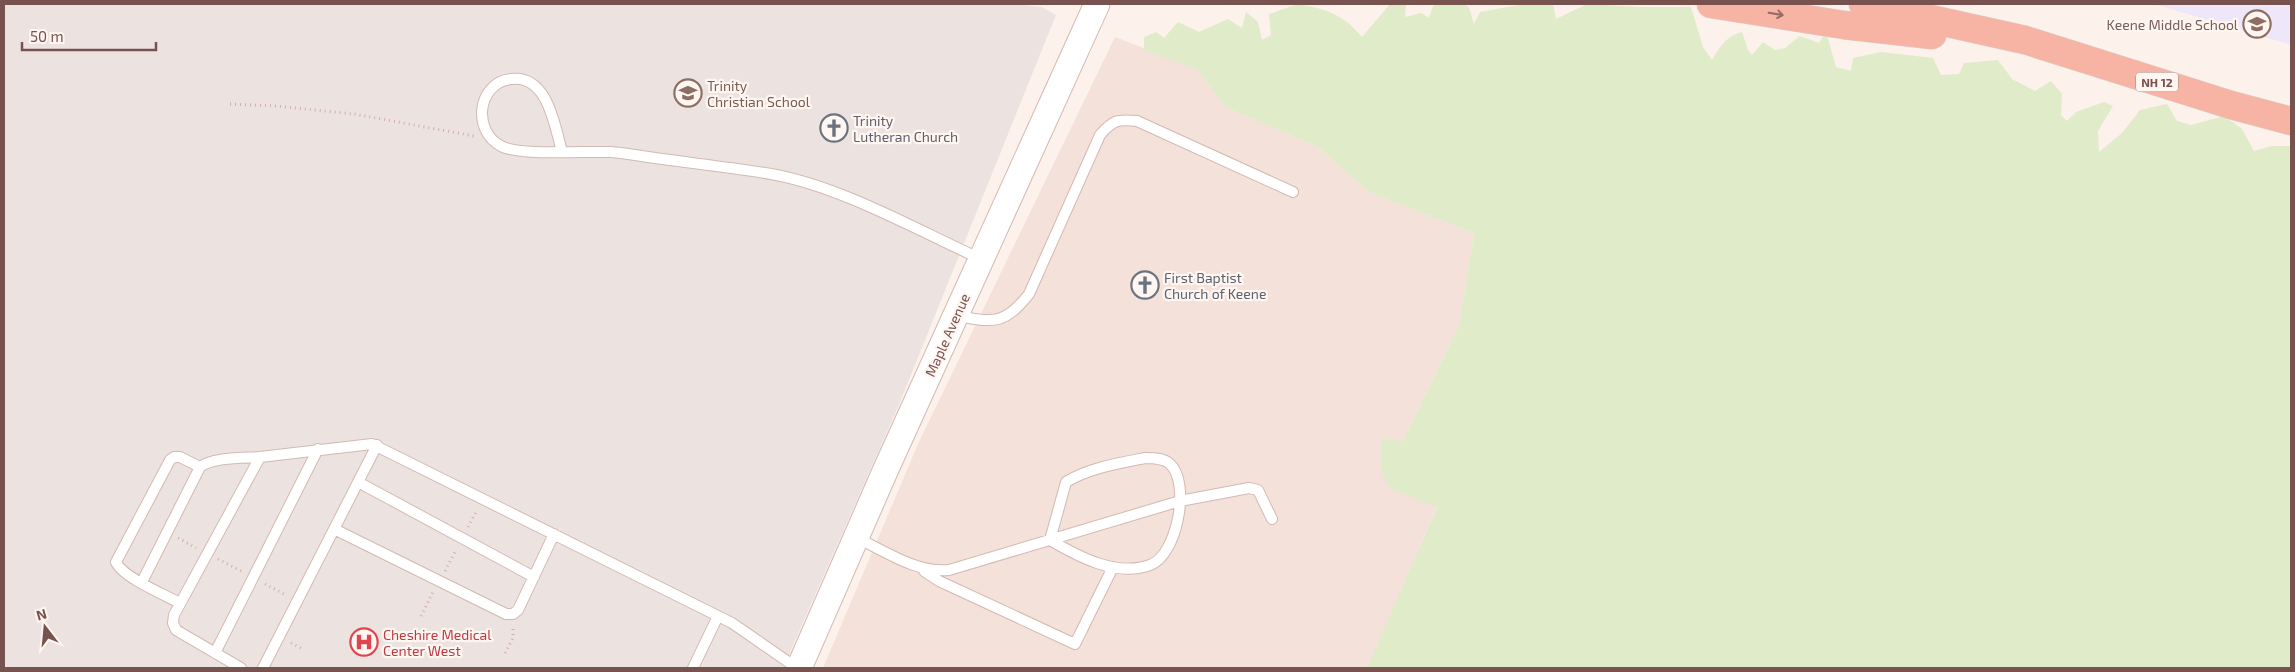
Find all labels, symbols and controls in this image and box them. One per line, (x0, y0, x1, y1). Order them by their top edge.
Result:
one-way arrow (1768, 9, 1784, 19)
school or university icon: Keene Middle School (2242, 9, 2272, 39)
place label: Keene Middle School (2107, 16, 2239, 33)
scale bar (22, 20, 156, 52)
text: 50 m (30, 27, 64, 45)
road number: NH 12 (2136, 72, 2178, 91)
place label: Trinity Christian School (707, 77, 811, 110)
school or university icon: Trinity Christian School (673, 78, 703, 108)
place label: Trinity Lutheran Church (853, 112, 958, 145)
church icon: Trinity Lutheran Church (819, 113, 849, 143)
place label: First Baptist Church of Keene (1164, 269, 1267, 302)
church icon: First Baptist Church of Keene (1130, 270, 1160, 300)
street label: Maple Avenue (921, 291, 973, 379)
north arrow (20, 602, 70, 652)
text: N (34, 604, 48, 624)
place label: Cheshire Medical Center West (383, 626, 492, 659)
hospital icon: Cheshire Medical Center West (349, 627, 379, 657)

